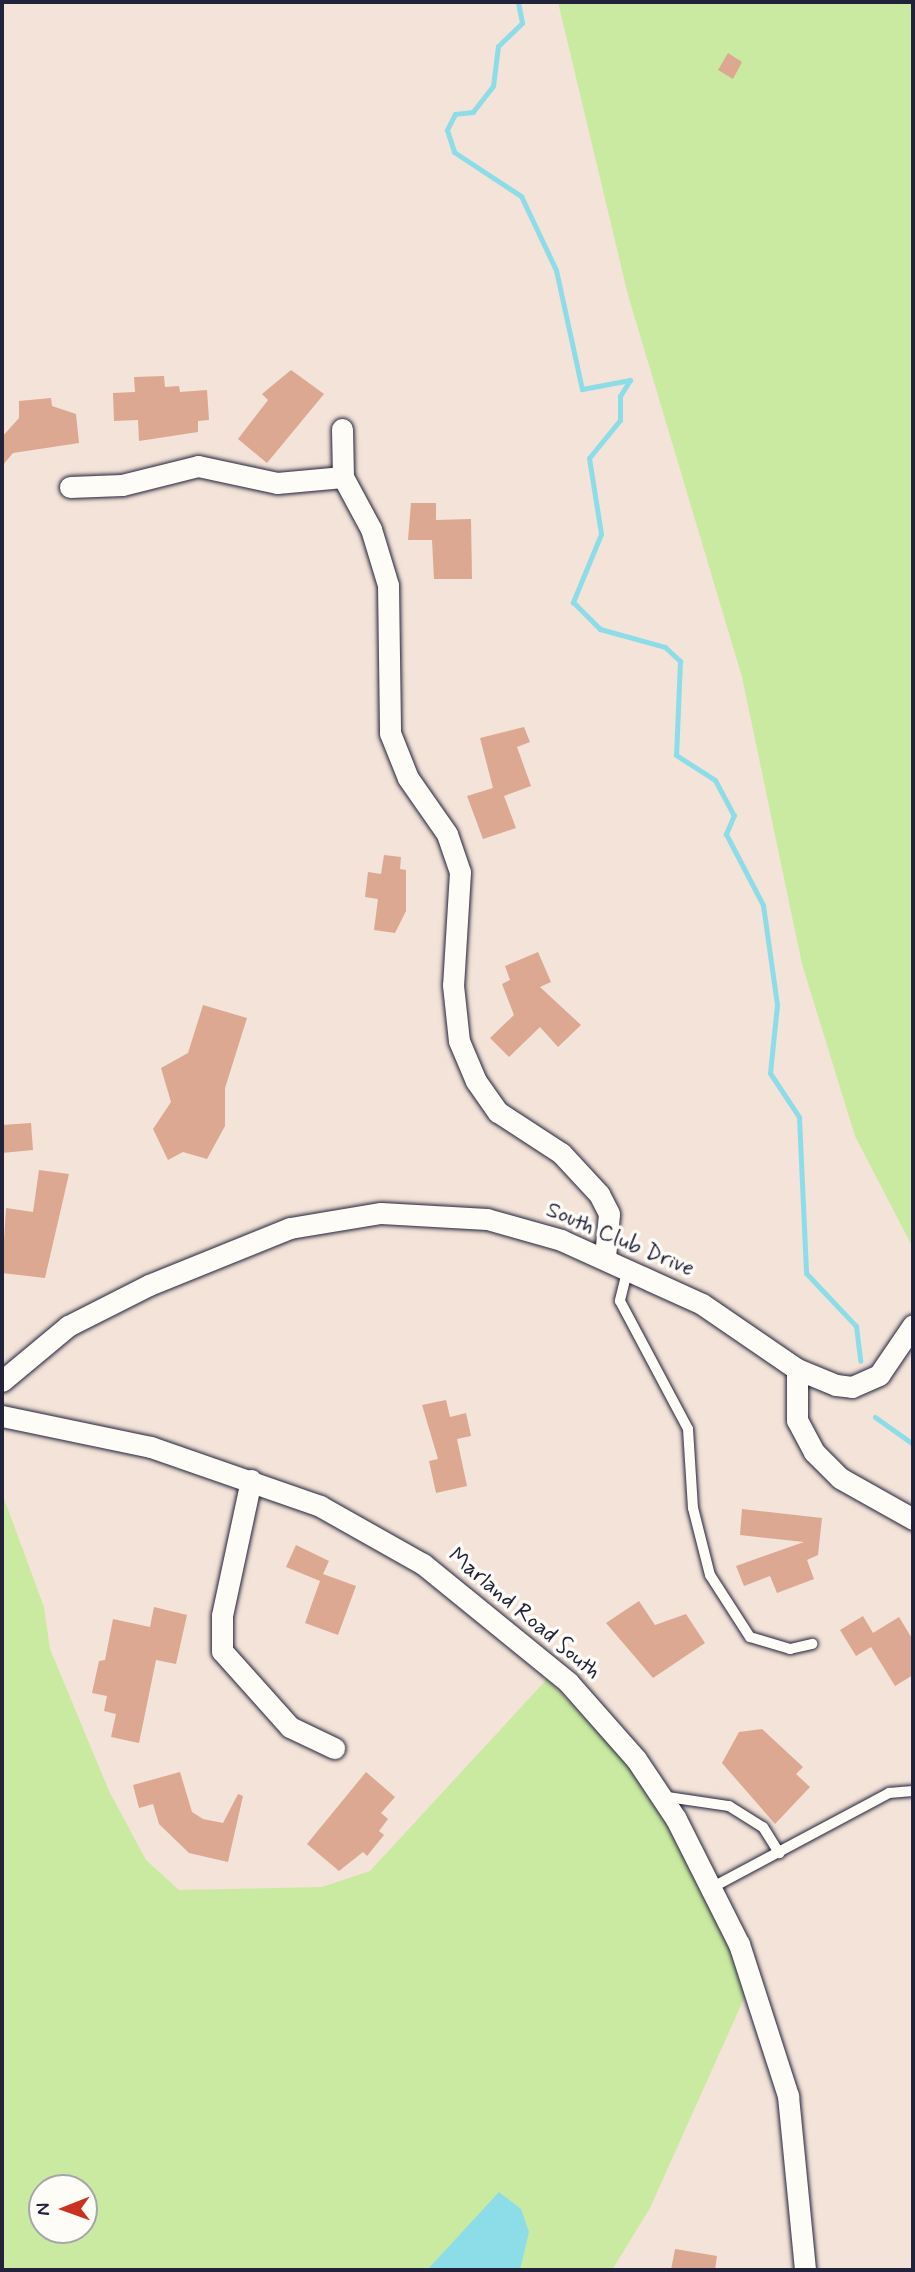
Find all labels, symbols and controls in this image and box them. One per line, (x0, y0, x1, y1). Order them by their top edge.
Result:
street label: South Club Drive (542, 1196, 698, 1284)
street label: Marland Road South (443, 1543, 605, 1685)
north arrow (28, 2174, 98, 2244)
text: N (31, 2203, 56, 2216)

